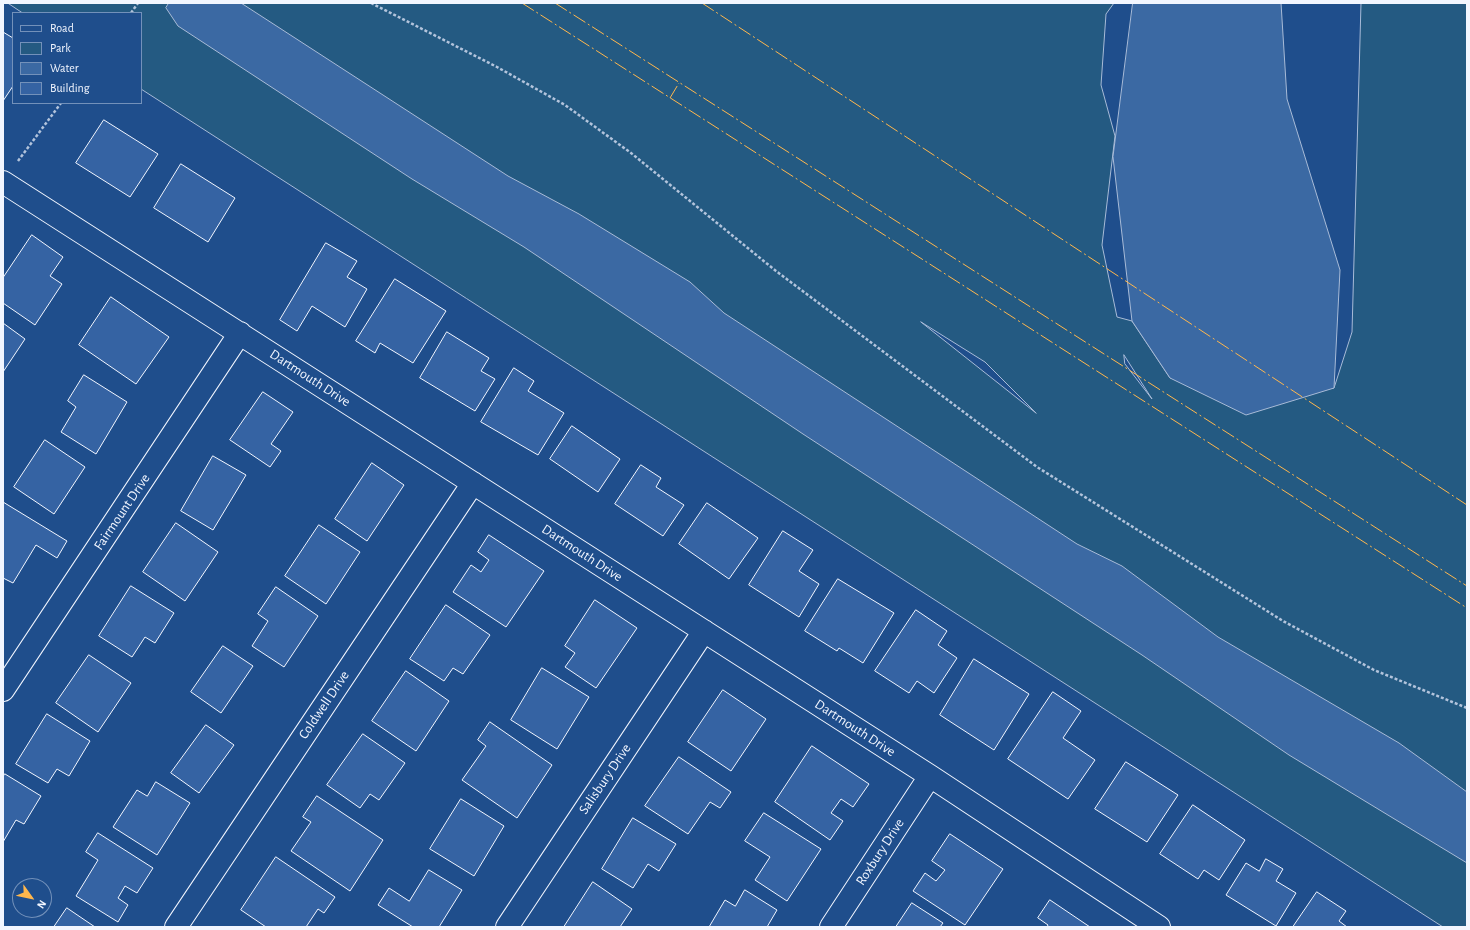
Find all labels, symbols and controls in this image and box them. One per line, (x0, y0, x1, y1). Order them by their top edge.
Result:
legend (12, 12, 142, 104)
text: Road (50, 22, 74, 34)
text: Park (50, 42, 71, 54)
text: Water (50, 62, 79, 74)
text: Building (50, 82, 90, 94)
street label: Dartmouth Drive (267, 346, 353, 410)
street label: Fairmount Drive (90, 471, 154, 553)
street label: Dartmouth Drive (539, 521, 625, 585)
street label: Coldwell Drive (295, 668, 353, 742)
street label: Dartmouth Drive (812, 696, 898, 760)
street label: Salisbury Drive (575, 741, 635, 817)
street label: Roxbury Drive (852, 815, 908, 889)
north arrow (12, 878, 52, 918)
text: N (35, 898, 48, 910)

